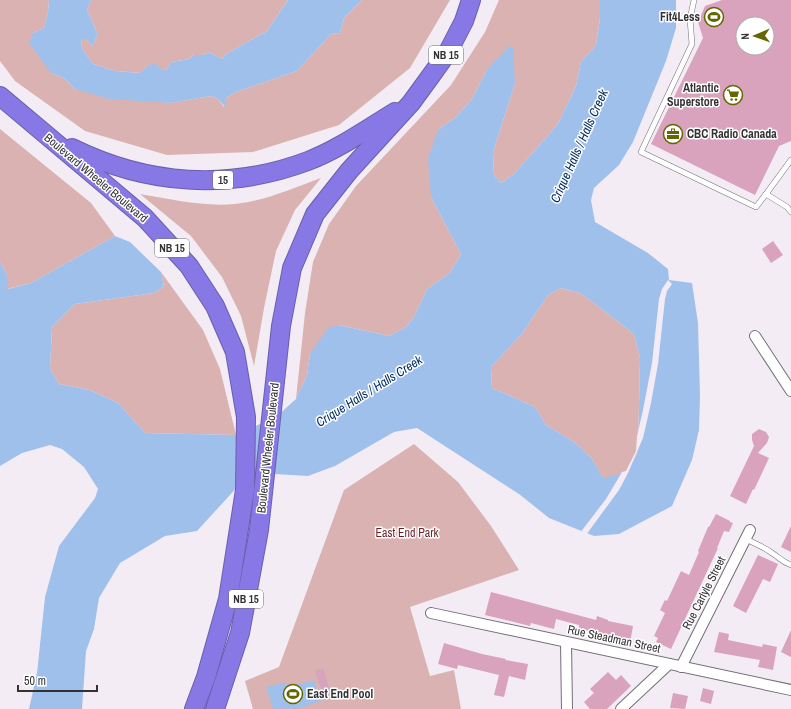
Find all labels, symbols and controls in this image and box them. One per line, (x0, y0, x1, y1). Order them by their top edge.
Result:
sports icon: Fit4Less (703, 6, 725, 28)
place label: Fit4Less (660, 9, 701, 25)
north arrow (735, 16, 775, 56)
text: N (738, 33, 752, 40)
road number: NB 15 (429, 46, 463, 64)
place label: Atlantic Superstore (667, 80, 720, 110)
supermarket icon: Atlantic Superstore (722, 84, 744, 106)
water label: Crique Halls / Halls Creek (546, 86, 612, 205)
office icon: CBC Radio Canada (662, 123, 684, 145)
place label: CBC Radio Canada (687, 126, 777, 142)
street label: Boulevard Wheeler Boulevard (41, 130, 151, 226)
road number: 15 (213, 171, 233, 189)
road number: NB 15 (155, 239, 189, 257)
water label: Crique Halls / Halls Creek (312, 351, 426, 431)
street label: Boulevard Wheeler Boulevard (253, 382, 283, 514)
park label: East End Park (376, 525, 439, 541)
street label: Rue Carlyle Street (679, 553, 729, 632)
road number: NB 15 (229, 590, 263, 608)
street label: Rue Steadman Street (566, 621, 662, 657)
scale bar (18, 667, 97, 693)
text: 50 m (24, 673, 46, 689)
sports icon: East End Pool (282, 683, 304, 705)
place label: East End Pool (307, 686, 373, 702)

